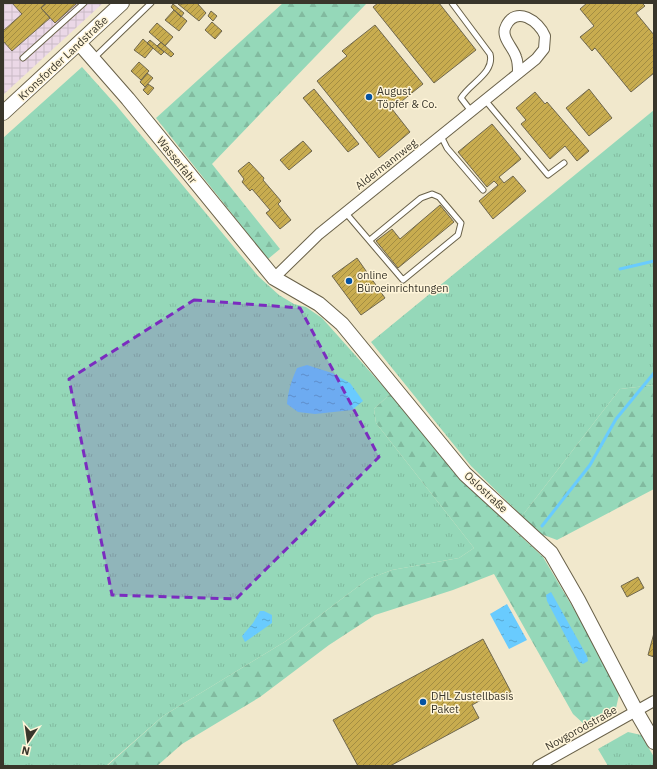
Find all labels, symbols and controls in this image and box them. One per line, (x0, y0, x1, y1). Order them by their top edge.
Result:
street label: Kronsforder Landstraße (15, 13, 111, 103)
place label: August Töpfer & Co. (377, 84, 437, 111)
marker: August Töpfer & Co. (364, 92, 374, 102)
street label: Wasserfahr (154, 134, 200, 186)
street label: Aldermannweg (352, 135, 420, 193)
place label: online Büroeinrichtungen (357, 268, 449, 295)
marker: online Büroeinrichtungen (344, 276, 354, 286)
street label: Oslostraße (461, 468, 511, 516)
place label: DHL Zustellbasis Paket (431, 689, 514, 716)
marker: DHL Zustellbasis Paket (418, 697, 428, 707)
street label: Novgorodstraße (543, 703, 619, 753)
north arrow (8, 721, 48, 761)
text: N (20, 743, 31, 758)

